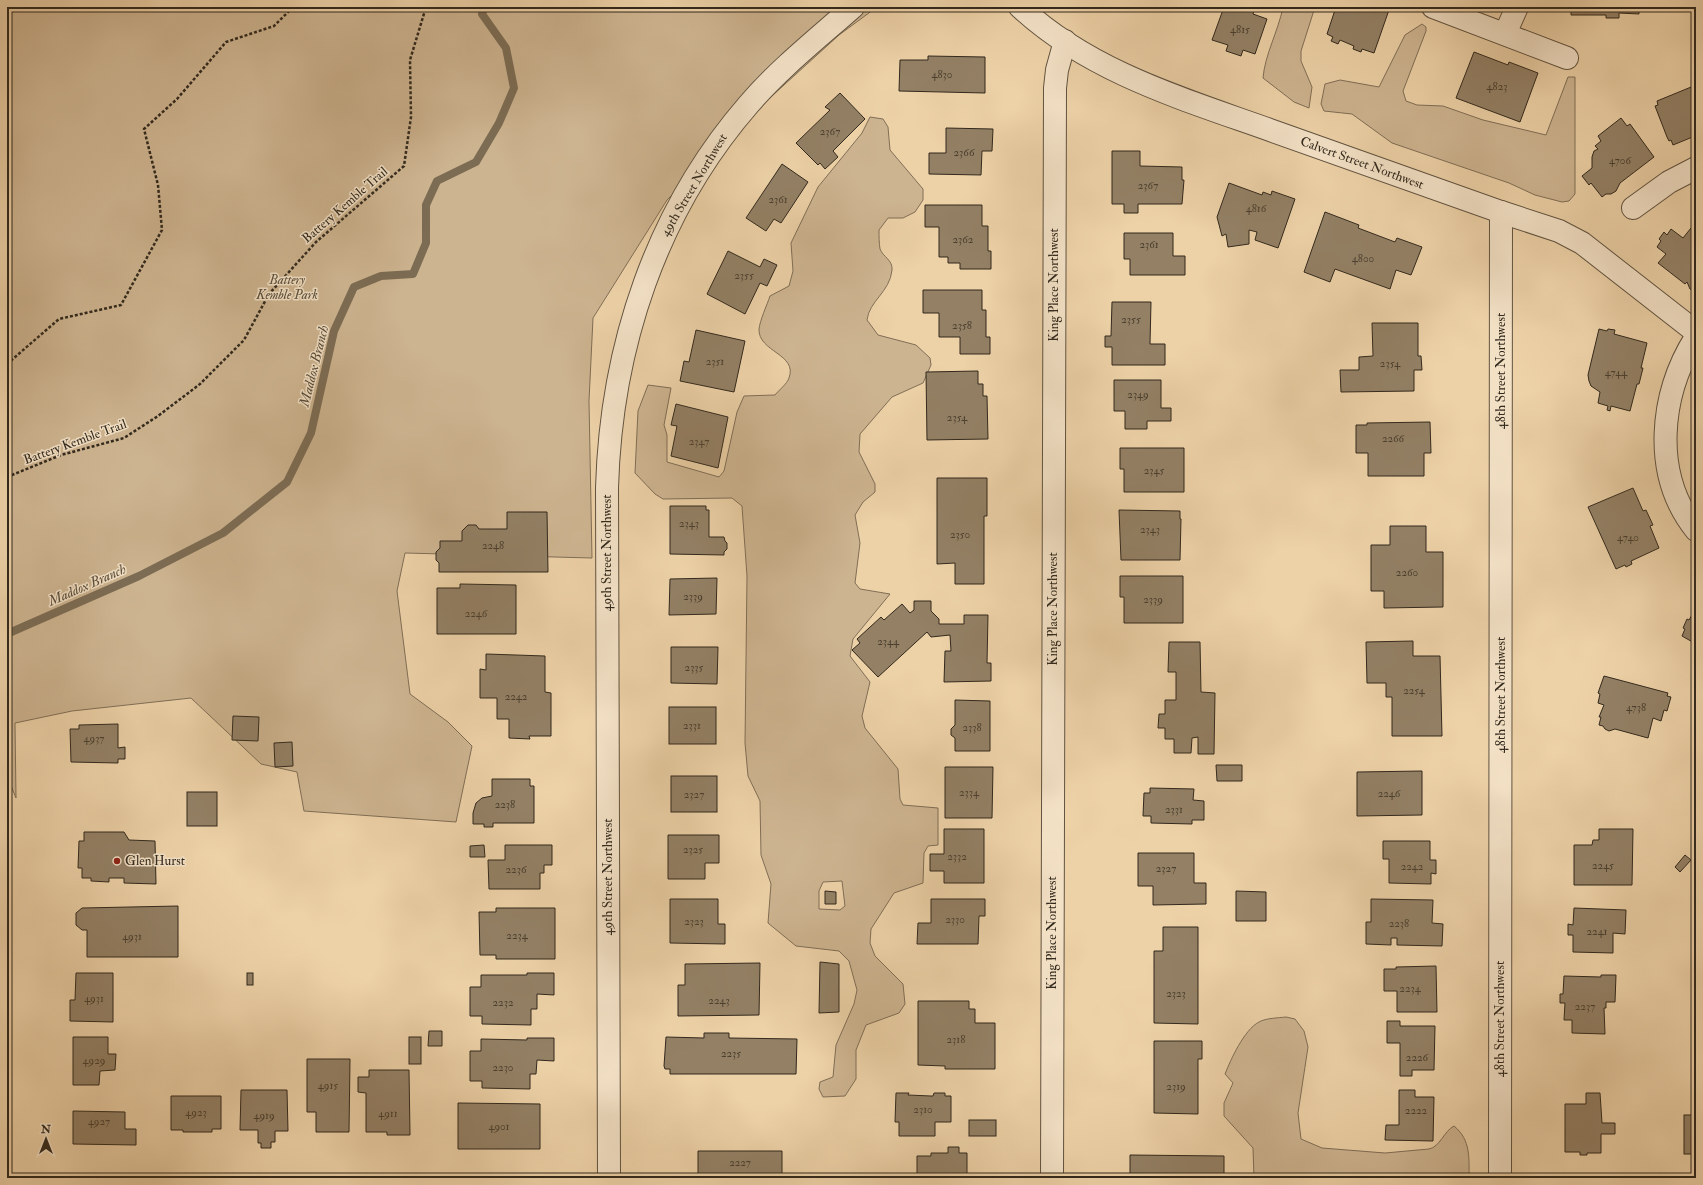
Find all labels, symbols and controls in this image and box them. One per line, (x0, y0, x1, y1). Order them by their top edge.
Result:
house number: 4815 (1230, 23, 1250, 36)
house number: 4830 (932, 68, 953, 81)
house number: 4823 (1487, 80, 1507, 93)
house number: 2367 (820, 125, 840, 138)
street label: 49th Street Northwest (657, 131, 731, 239)
street label: Calvert Street Northwest (1298, 133, 1426, 193)
house number: 2366 (954, 146, 976, 159)
house number: 4706 (1609, 154, 1632, 167)
street label: Battery Kemble Trail (299, 163, 392, 247)
house number: 2367 (1138, 179, 1158, 192)
house number: 2361 (768, 193, 788, 206)
house number: 4816 (1246, 202, 1268, 215)
street label: King Place Northwest (1046, 228, 1062, 342)
house number: 2362 (953, 233, 974, 246)
house number: 2361 (1139, 238, 1159, 251)
house number: 4800 (1352, 252, 1375, 265)
house number: 2355 (734, 269, 754, 282)
park label: Battery Kemble Park (255, 272, 318, 303)
house number: 2355 (1121, 313, 1141, 326)
street label: 48th Street Northwest (1493, 313, 1509, 429)
house number: 2358 (952, 319, 972, 332)
water label: Maddox Branch (295, 324, 332, 409)
house number: 2351 (706, 355, 724, 368)
house number: 2354 (1380, 357, 1401, 370)
house number: 4744 (1605, 366, 1628, 379)
house number: 2349 (1127, 388, 1149, 401)
house number: 2354 (947, 411, 968, 424)
street label: Battery Kemble Trail (21, 416, 130, 469)
house number: 2266 (1382, 432, 1406, 445)
house number: 2347 (689, 435, 709, 448)
house number: 2345 (1144, 464, 1164, 477)
street label: 49th Street Northwest (599, 495, 615, 611)
house number: 2343 (679, 517, 699, 530)
house number: 2343 (1140, 523, 1160, 536)
house number: 2350 (950, 528, 970, 541)
house number: 4740 (1617, 531, 1639, 544)
house number: 2248 (482, 539, 504, 552)
street label: King Place Northwest (1045, 552, 1061, 666)
water label: Maddox Branch (45, 560, 129, 610)
house number: 2260 (1396, 566, 1419, 579)
house number: 2339 (683, 590, 703, 603)
house number: 2339 (1143, 593, 1163, 606)
house number: 2246 (465, 607, 489, 620)
house number: 2344 (877, 635, 900, 648)
street label: 48th Street Northwest (1493, 637, 1509, 753)
house number: 2335 (685, 661, 704, 674)
house number: 2254 (1403, 684, 1426, 697)
house number: 2242 (505, 690, 528, 703)
house number: 4738 (1626, 701, 1646, 714)
house number: 2331 (683, 719, 701, 732)
house number: 2338 (962, 721, 982, 734)
house number: 4937 (84, 732, 104, 745)
house number: 2334 (959, 786, 980, 799)
house number: 2246 (1378, 787, 1402, 800)
house number: 2327 (684, 788, 704, 801)
house number: 2238 (495, 798, 515, 811)
house number: 2331 (1165, 803, 1183, 816)
street label: 49th Street Northwest (600, 819, 616, 935)
house number: 2325 (683, 843, 703, 856)
house number: 2332 (947, 850, 967, 863)
place label: Glen Hurst (125, 853, 185, 869)
marker: Glen Hurst (112, 856, 122, 866)
house number: 2245 (1592, 859, 1614, 872)
house number: 2242 (1401, 860, 1424, 873)
house number: 2327 (1156, 862, 1176, 875)
house number: 2236 (506, 863, 528, 876)
street label: King Place Northwest (1044, 876, 1060, 990)
house number: 2330 (945, 913, 965, 926)
house number: 2323 (684, 915, 704, 928)
house number: 2238 (1389, 917, 1409, 930)
house number: 2241 (1586, 925, 1608, 938)
house number: 2234 (506, 929, 529, 942)
house number: 4931 (122, 930, 142, 943)
street label: 48th Street Northwest (1492, 961, 1508, 1077)
house number: 2234 (1399, 982, 1422, 995)
house number: 2323 (1166, 987, 1186, 1000)
house number: 4931 (84, 992, 104, 1005)
house number: 2243 (708, 994, 730, 1007)
house number: 2232 (493, 996, 514, 1009)
house number: 2237 (1575, 1000, 1595, 1013)
house number: 2318 (947, 1033, 965, 1046)
house number: 2235 (721, 1047, 741, 1060)
house number: 2226 (1406, 1051, 1430, 1064)
house number: 4929 (83, 1054, 105, 1067)
house number: 2230 (492, 1061, 514, 1074)
house number: 4915 (318, 1079, 338, 1092)
house number: 2319 (1166, 1080, 1186, 1093)
house number: 2310 (913, 1103, 933, 1116)
house number: 2222 (1405, 1104, 1428, 1117)
house number: 4923 (185, 1106, 207, 1119)
house number: 4911 (378, 1107, 398, 1120)
house number: 4919 (253, 1109, 275, 1122)
house number: 4927 (88, 1115, 110, 1128)
north arrow (26, 1119, 66, 1159)
house number: 4901 (488, 1120, 510, 1133)
text: N (40, 1123, 52, 1136)
house number: 2227 (729, 1156, 751, 1169)

